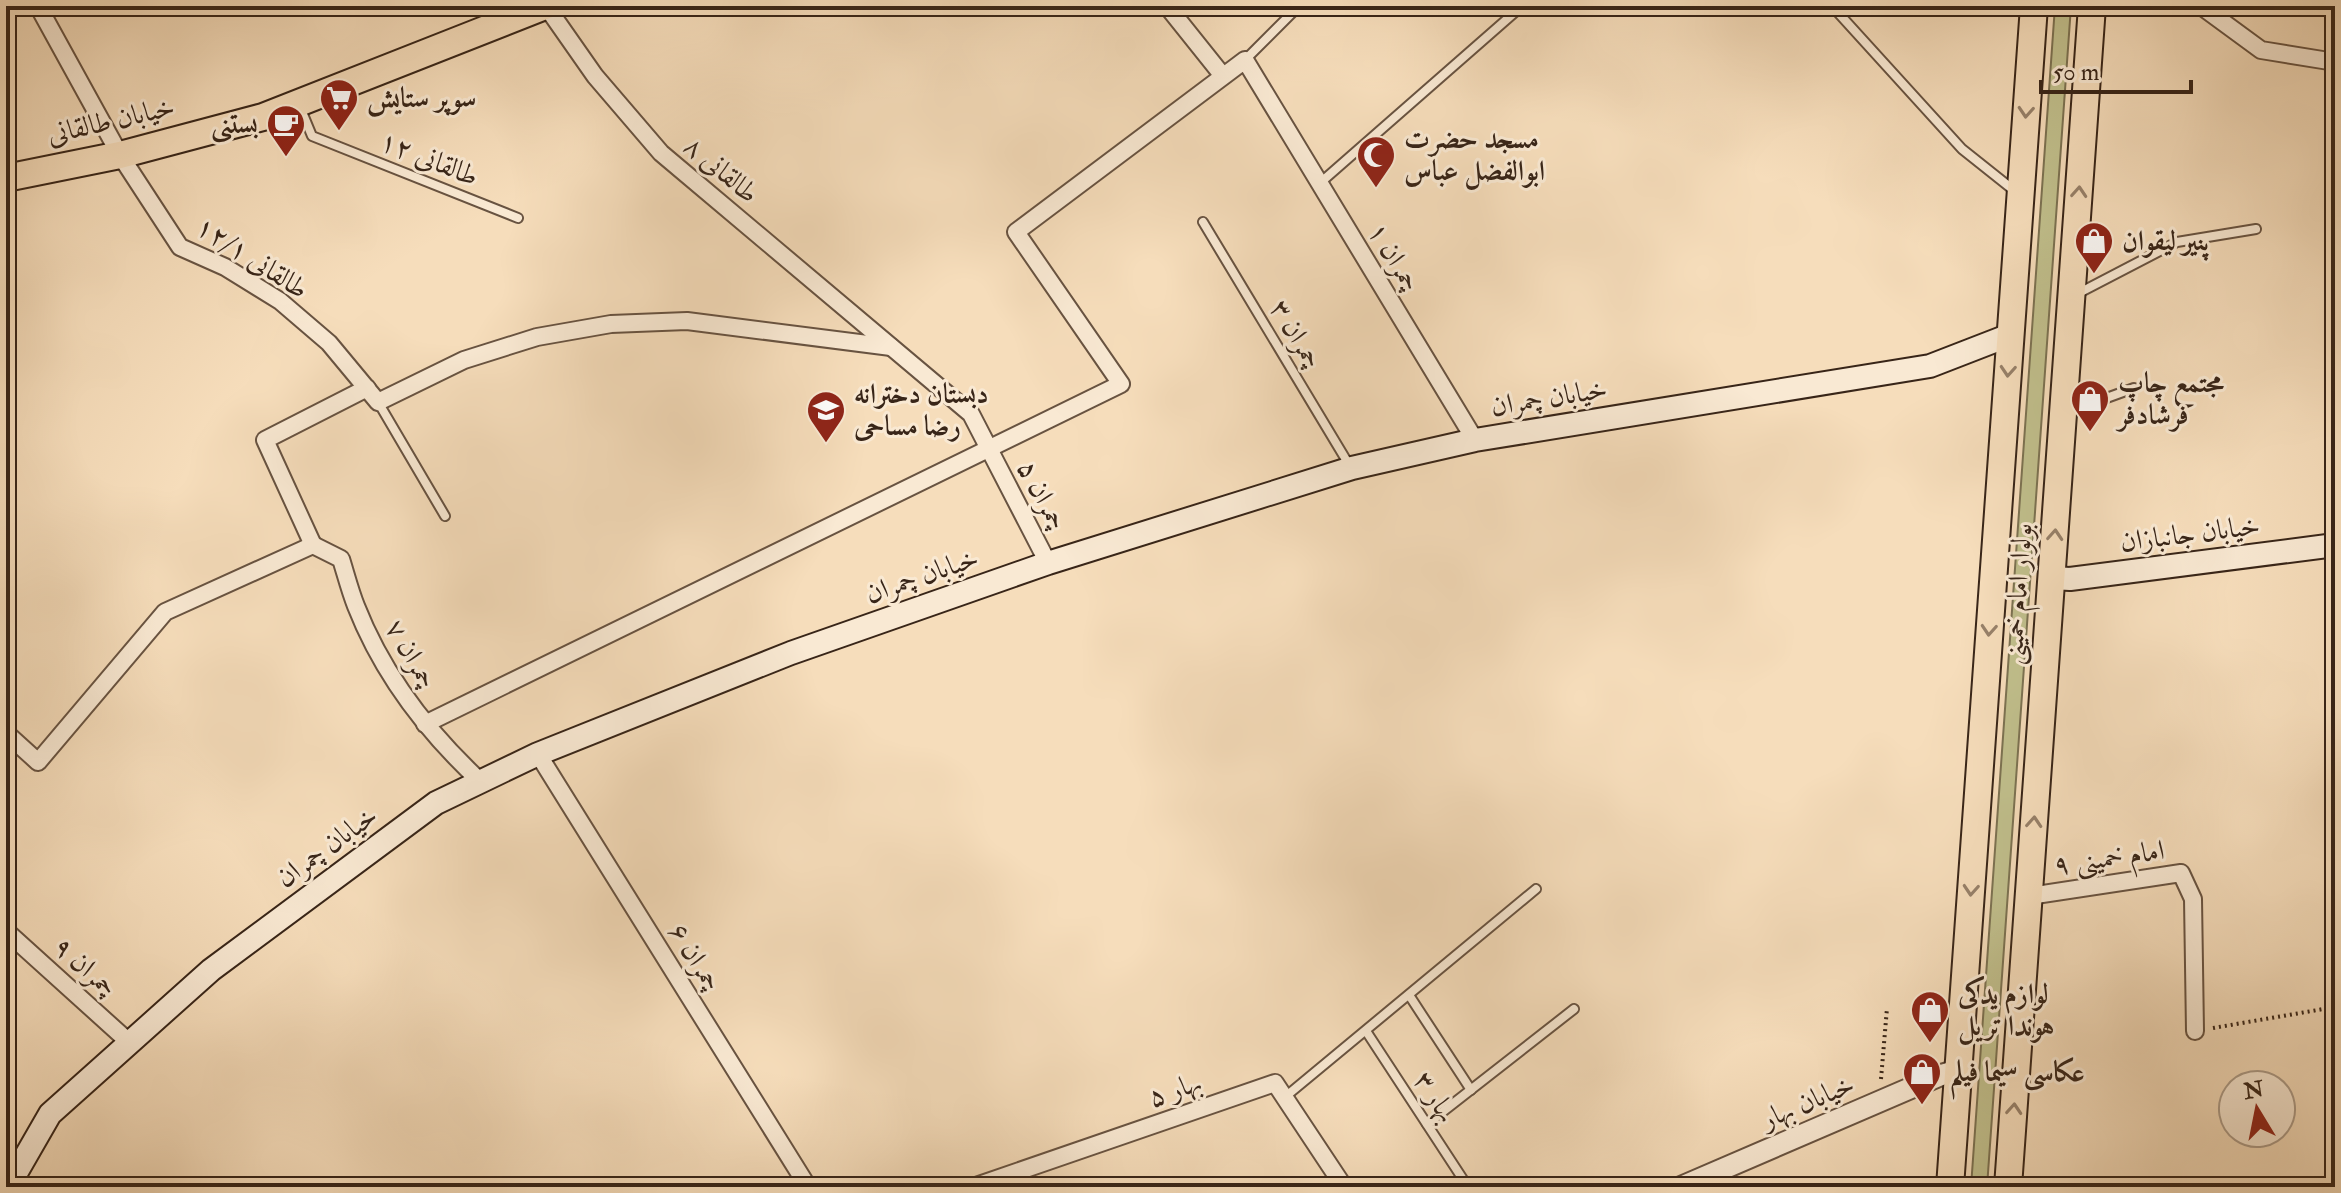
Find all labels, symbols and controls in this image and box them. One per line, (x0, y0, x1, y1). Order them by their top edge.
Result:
scale bar (2041, 44, 2191, 94)
text: 50 m (2053, 57, 2100, 88)
supermarket icon: سوپر ستایش (318, 77, 360, 132)
place label: سوپر ستایش (367, 81, 477, 117)
street label: خیابان طالقانی (44, 89, 178, 153)
cafe icon: بستنی (265, 103, 307, 158)
one-way arrow (2018, 106, 2035, 119)
place label: بستنی (211, 107, 259, 143)
place label: مسجد حضرت ابوالفضل عباس (1404, 122, 1545, 190)
street label: طالقانی ۱۲ (375, 123, 483, 195)
street label: طالقانی ۸ (676, 129, 766, 211)
mosque icon: مسجد حضرت ابوالفضل عباس (1355, 134, 1397, 189)
one-way arrow (2071, 185, 2088, 198)
street label: طالقانی ۱۲/۱ (189, 209, 315, 307)
street label: چمران ۱ (1360, 216, 1428, 298)
shop icon: پنیر لیقوان (2073, 220, 2115, 275)
place label: پنیر لیقوان (2122, 224, 2210, 261)
street label: چمران ۳ (1262, 293, 1330, 375)
one-way arrow (2000, 365, 2017, 378)
place label: مجتمع چاپ فرشادفر (2115, 366, 2225, 433)
street label: خیابان چمران (1488, 372, 1610, 424)
place label: دبستان دخترانه رضا مساحی (853, 377, 989, 444)
shop icon: مجتمع چاپ فرشادفر (2069, 378, 2111, 433)
school or university icon: دبستان دخترانه رضا مساحی (805, 389, 847, 444)
street label: چمران ۵ (1009, 454, 1075, 536)
street label: خیابان جانبازان (2118, 508, 2262, 560)
street label: بولوار امام خمینی (1996, 522, 2046, 667)
one-way arrow (2046, 528, 2063, 541)
street label: خیابان چمران (861, 540, 983, 612)
street label: چمران ۷ (377, 613, 445, 695)
one-way arrow (1981, 624, 1998, 637)
street label: خیابان چمران (269, 798, 385, 896)
one-way arrow (2025, 815, 2042, 828)
street label: امام خمینی ۹ (2051, 833, 2168, 889)
one-way arrow (1963, 884, 1980, 897)
street label: چمران ۶ (660, 916, 730, 998)
street label: چمران ۹ (46, 929, 124, 1005)
place label: لوازم یدکی هوندا تریل (1957, 976, 2055, 1045)
shop icon: لوازم یدکی هوندا تریل (1909, 989, 1951, 1044)
shop icon: عکاسی سیما فیلم (1901, 1051, 1943, 1106)
place label: عکاسی سیما فیلم (1950, 1055, 2085, 1100)
street label: بهار ۵ (1143, 1065, 1207, 1115)
street label: بهار ۳ (1405, 1065, 1465, 1129)
street label: خیابان بهار (1753, 1067, 1860, 1138)
north arrow (2217, 1069, 2297, 1149)
text: N (2241, 1075, 2266, 1106)
one-way arrow (2005, 1102, 2022, 1115)

